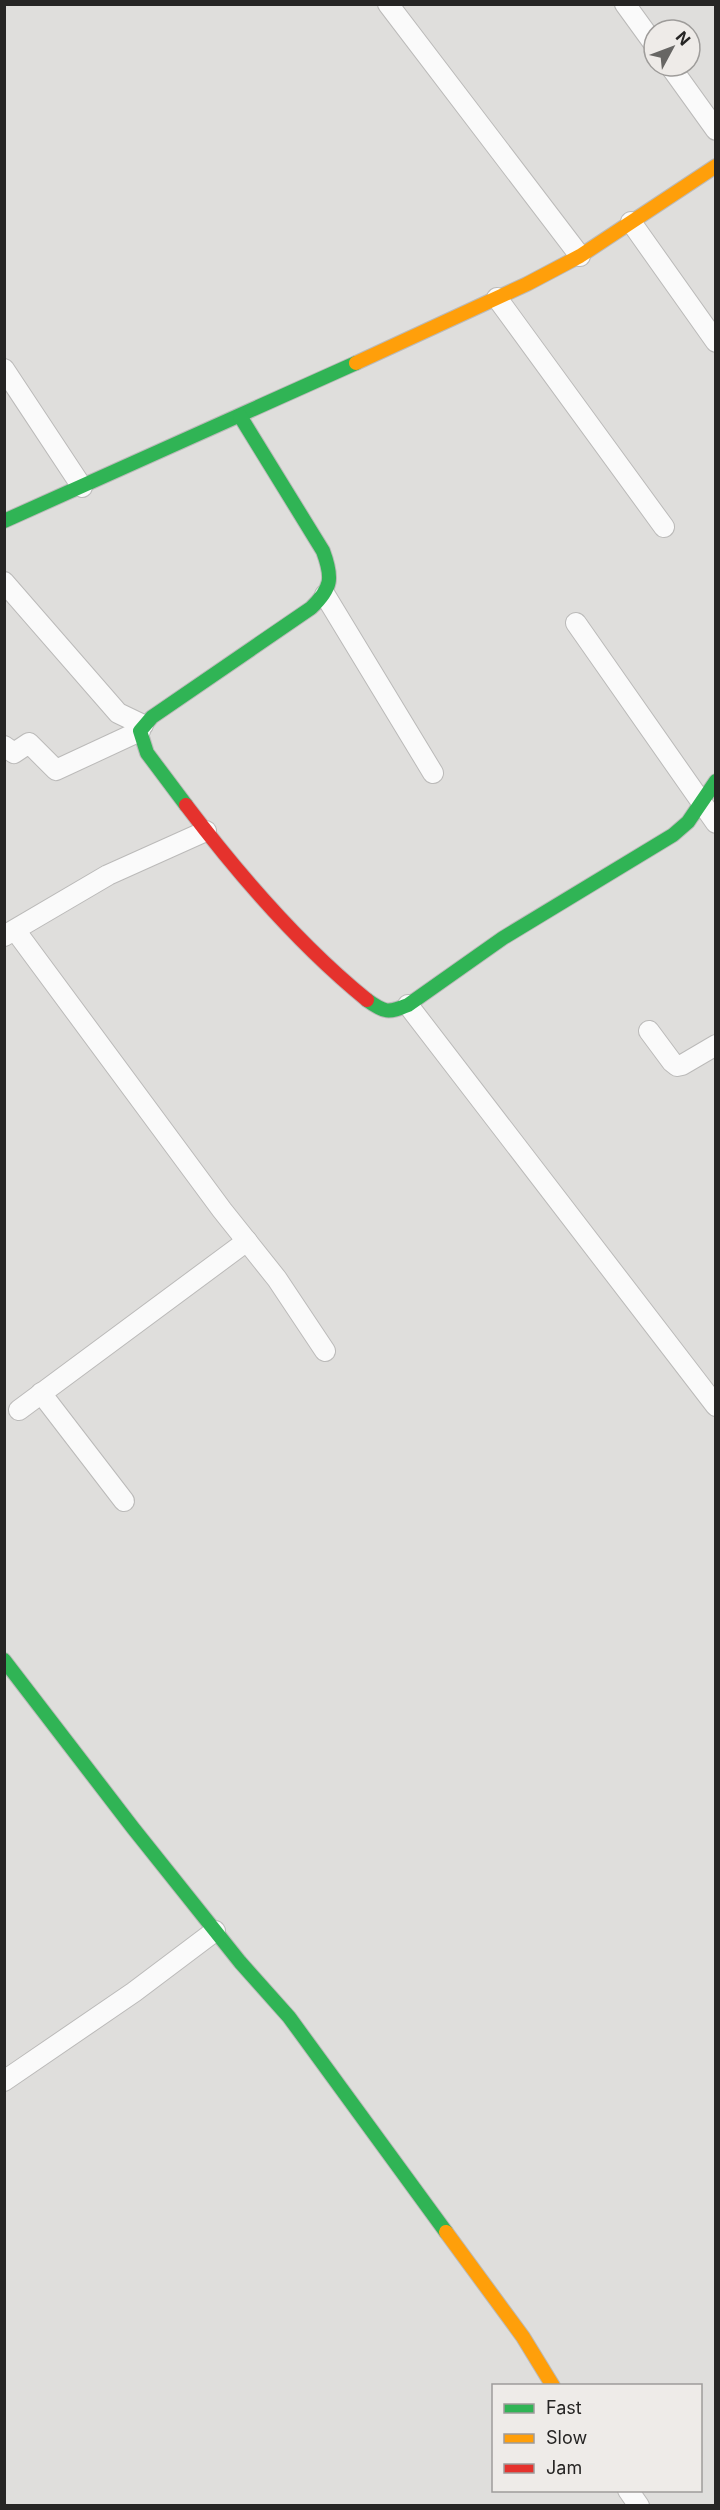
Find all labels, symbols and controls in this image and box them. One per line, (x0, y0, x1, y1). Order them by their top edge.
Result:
north arrow (642, 18, 702, 78)
text: N (672, 27, 695, 49)
legend (492, 2384, 702, 2492)
text: Fast (546, 2397, 582, 2418)
text: Slow (546, 2427, 587, 2448)
text: Jam (546, 2457, 582, 2478)

